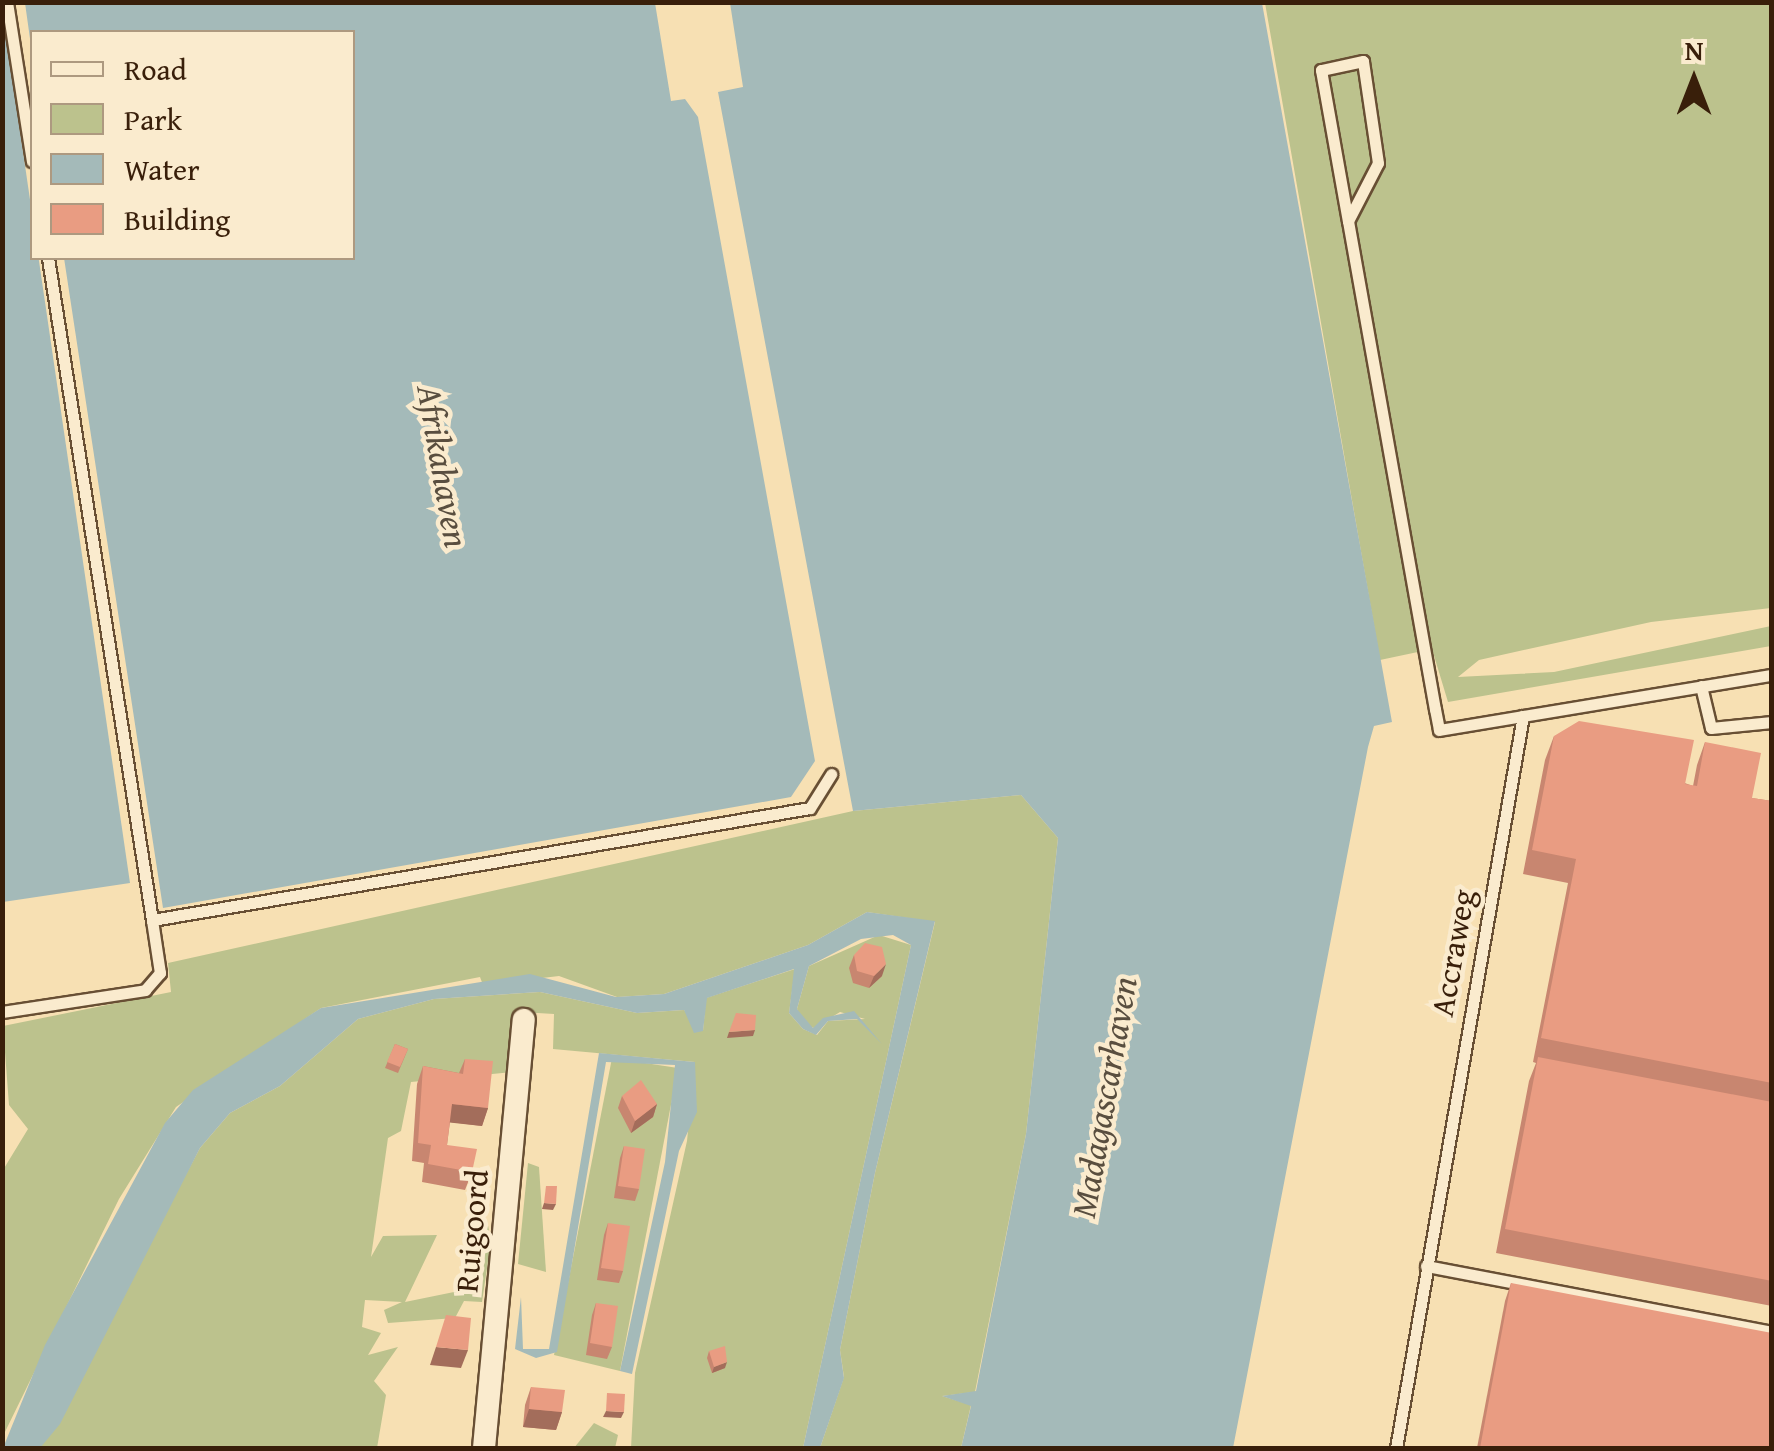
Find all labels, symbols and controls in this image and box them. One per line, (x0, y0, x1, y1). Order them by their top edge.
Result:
text: N (1685, 29, 1703, 70)
legend (30, 30, 355, 260)
north arrow (1644, 30, 1744, 130)
text: Road (124, 47, 187, 91)
text: Park (124, 97, 182, 141)
text: Water (124, 147, 200, 191)
text: Building (124, 197, 230, 241)
water label: Afrikahaven (408, 381, 478, 551)
street label: Accraweg (1423, 886, 1483, 1020)
water label: Madagascarhaven (1062, 973, 1146, 1221)
street label: Ruigoord (448, 1168, 496, 1294)

